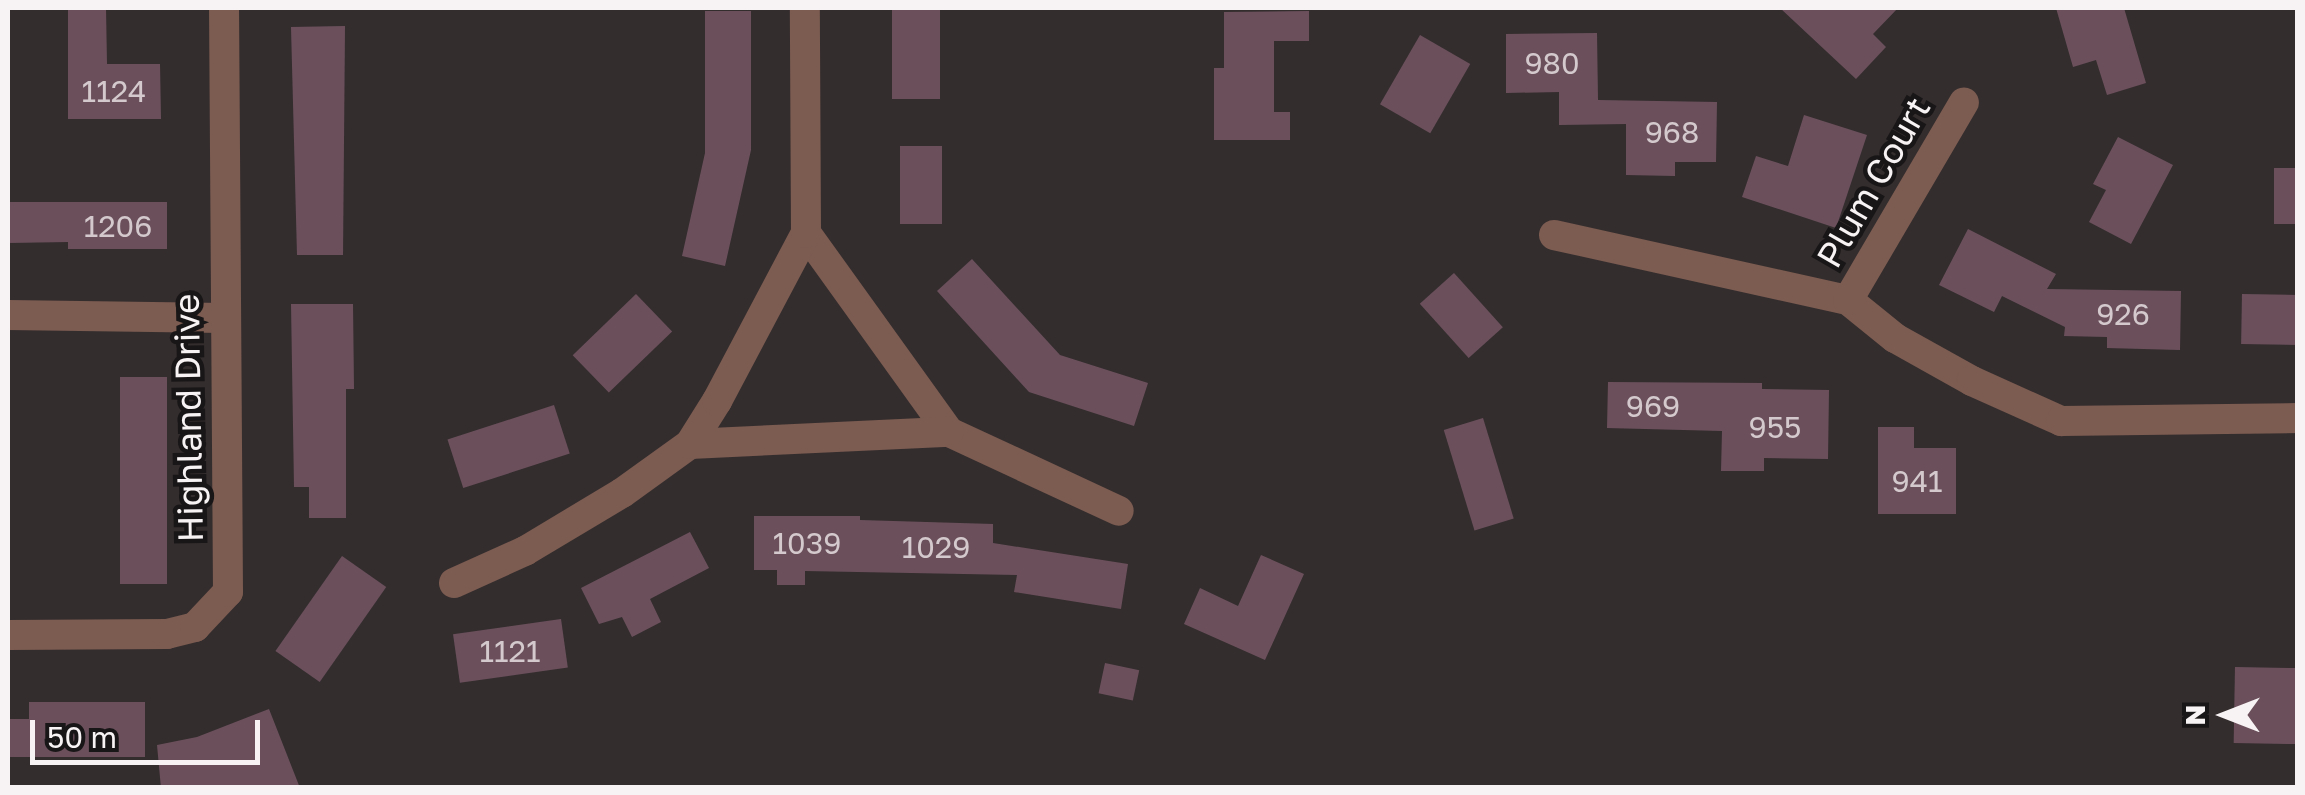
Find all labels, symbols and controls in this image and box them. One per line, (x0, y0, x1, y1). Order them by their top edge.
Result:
house number: 980 (1524, 45, 1580, 81)
house number: 1124 (82, 73, 146, 109)
street label: Plum Court (1807, 90, 1939, 274)
house number: 968 (1645, 114, 1699, 150)
house number: 1206 (84, 208, 152, 244)
street label: Highland Drive (165, 293, 211, 543)
house number: 926 (2096, 296, 2150, 332)
house number: 969 (1626, 388, 1680, 424)
house number: 955 (1749, 409, 1801, 445)
house number: 941 (1892, 463, 1942, 499)
house number: 1039 (773, 525, 841, 561)
house number: 1029 (902, 529, 970, 565)
house number: 1121 (479, 633, 541, 669)
north arrow (2175, 665, 2275, 765)
scale bar (35, 700, 265, 762)
text: N (2178, 704, 2211, 726)
text: 50 m (47, 719, 117, 755)

